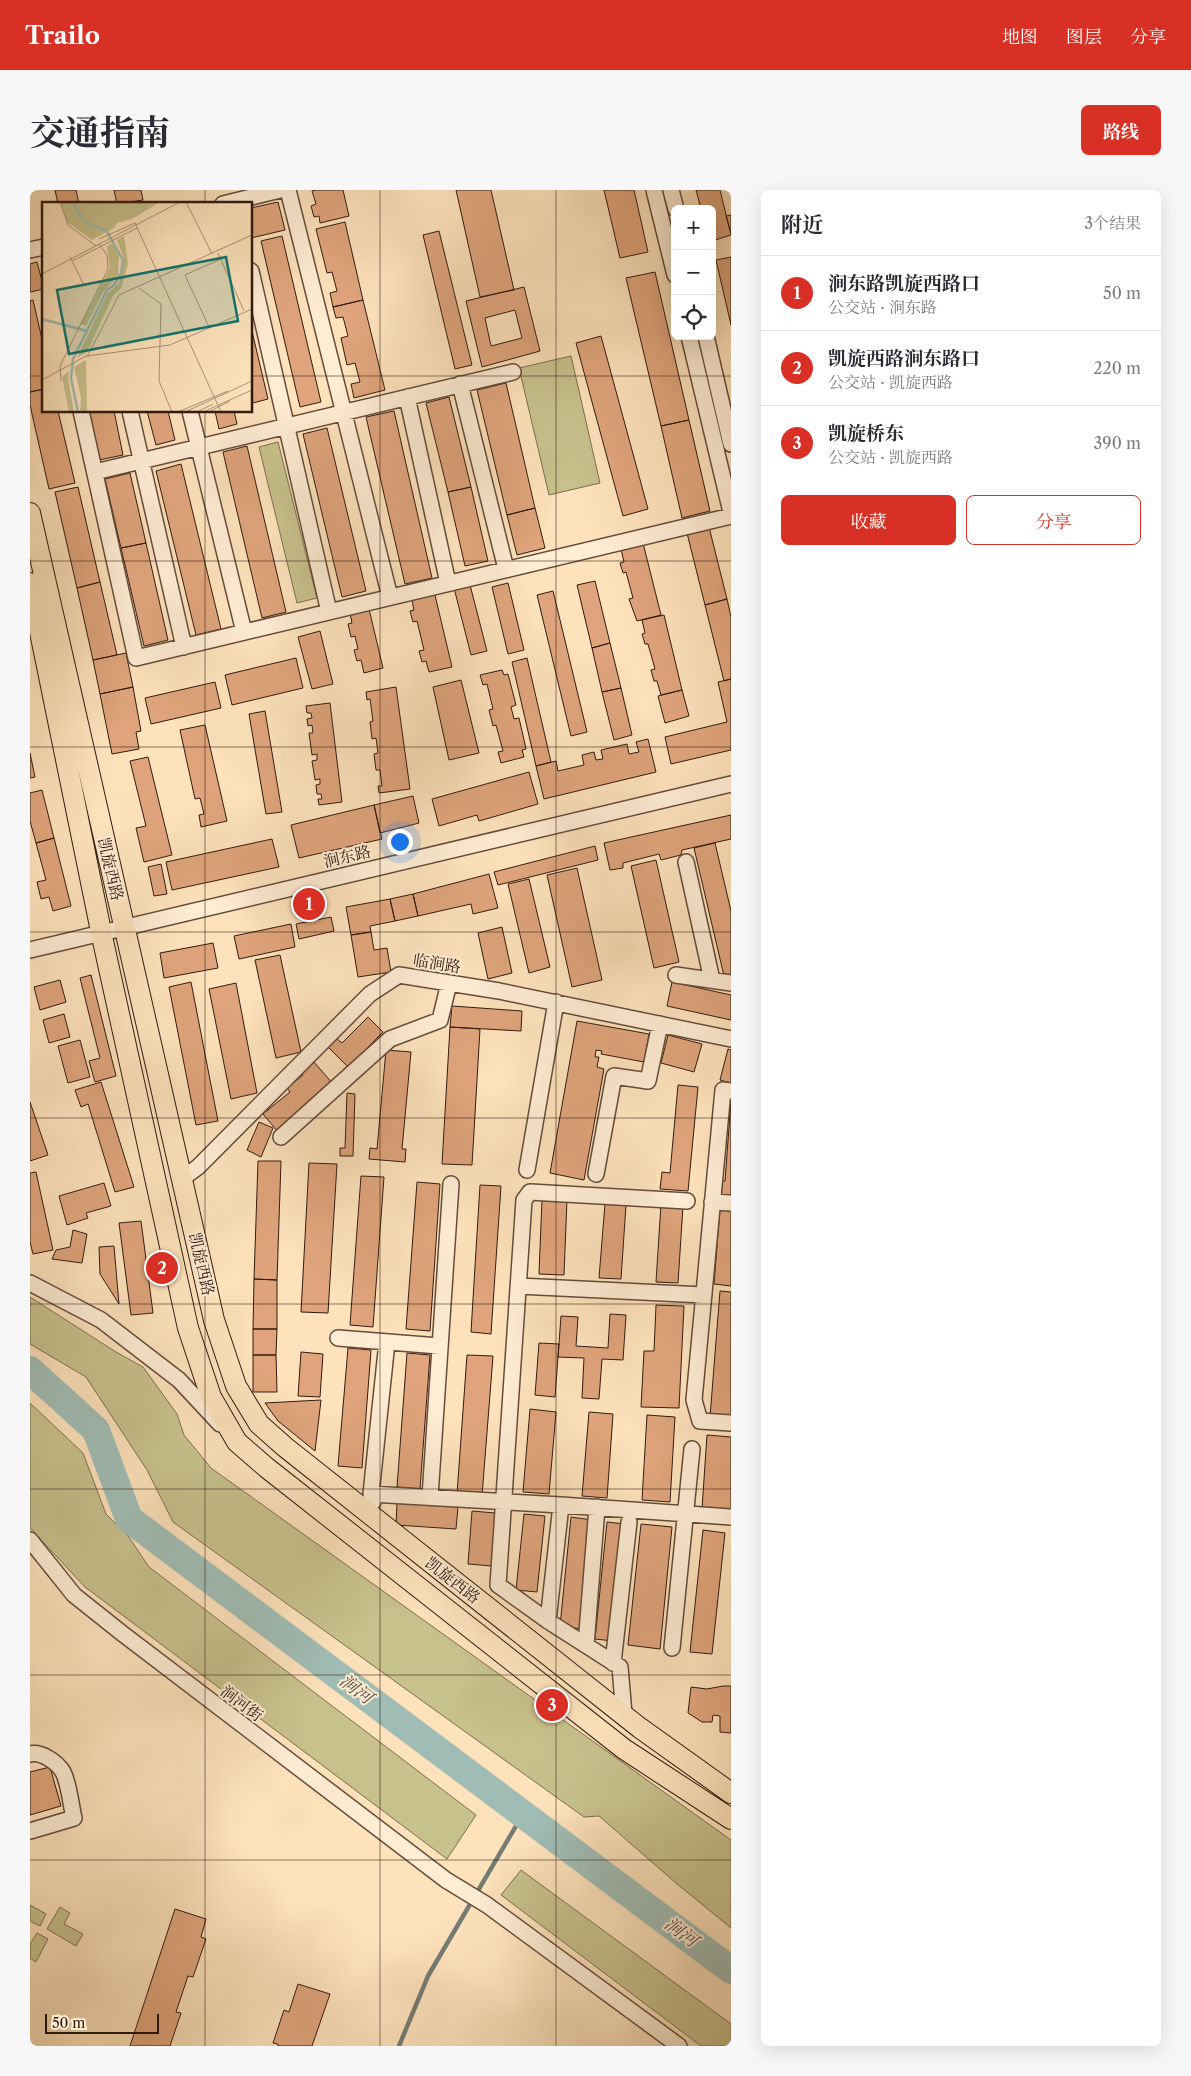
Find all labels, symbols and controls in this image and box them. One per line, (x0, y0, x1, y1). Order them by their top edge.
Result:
text: Trailo (25, 21, 100, 50)
text: 地图 (1002, 26, 1038, 48)
text: 图层 (1066, 26, 1102, 48)
text: 分享 (1130, 26, 1166, 48)
button: 路线 (1081, 105, 1161, 155)
text: 交通指南 (30, 111, 170, 154)
inset map (42, 202, 252, 412)
map controls (671, 205, 716, 340)
button: + (671, 205, 716, 250)
text: 附近 (781, 212, 823, 237)
text: 3个结果 (1084, 213, 1141, 233)
button: − (671, 250, 716, 295)
text: 涧东路凯旋西路口 (828, 272, 980, 295)
text: 1 (793, 283, 801, 303)
text: 50 m (1103, 283, 1141, 303)
button: locate (671, 295, 716, 340)
text: 公交站 · 涧东路 (828, 297, 937, 317)
text: 凯旋西路涧东路口 (828, 347, 980, 370)
text: 2 (792, 358, 802, 378)
text: 220 m (1093, 358, 1141, 378)
text: 公交站 · 凯旋西路 (828, 372, 953, 392)
text: 凯旋桥东 (828, 422, 904, 445)
text: 3 (792, 433, 802, 453)
text: 390 m (1094, 433, 1141, 453)
text: 公交站 · 凯旋西路 (828, 447, 953, 467)
button: 收藏 (781, 495, 956, 545)
button: 分享 (966, 495, 1141, 545)
your location (387, 829, 413, 855)
street label: 凯旋西路 (94, 836, 128, 902)
street label: 涧东路 (321, 841, 373, 871)
pin: 1 (293, 885, 325, 923)
street label: 临涧路 (412, 949, 462, 977)
street label: 凯旋西路 (185, 1231, 219, 1297)
pin: 2 (146, 1249, 178, 1287)
street label: 凯旋西路 (422, 1552, 484, 1608)
water label: 涧河 (335, 1669, 379, 1710)
street label: 涧河街 (217, 1681, 267, 1725)
pin: 3 (536, 1686, 568, 1724)
water label: 涧河 (660, 1912, 704, 1953)
scale bar (45, 2011, 159, 2034)
text: 50 m (52, 2014, 85, 2032)

